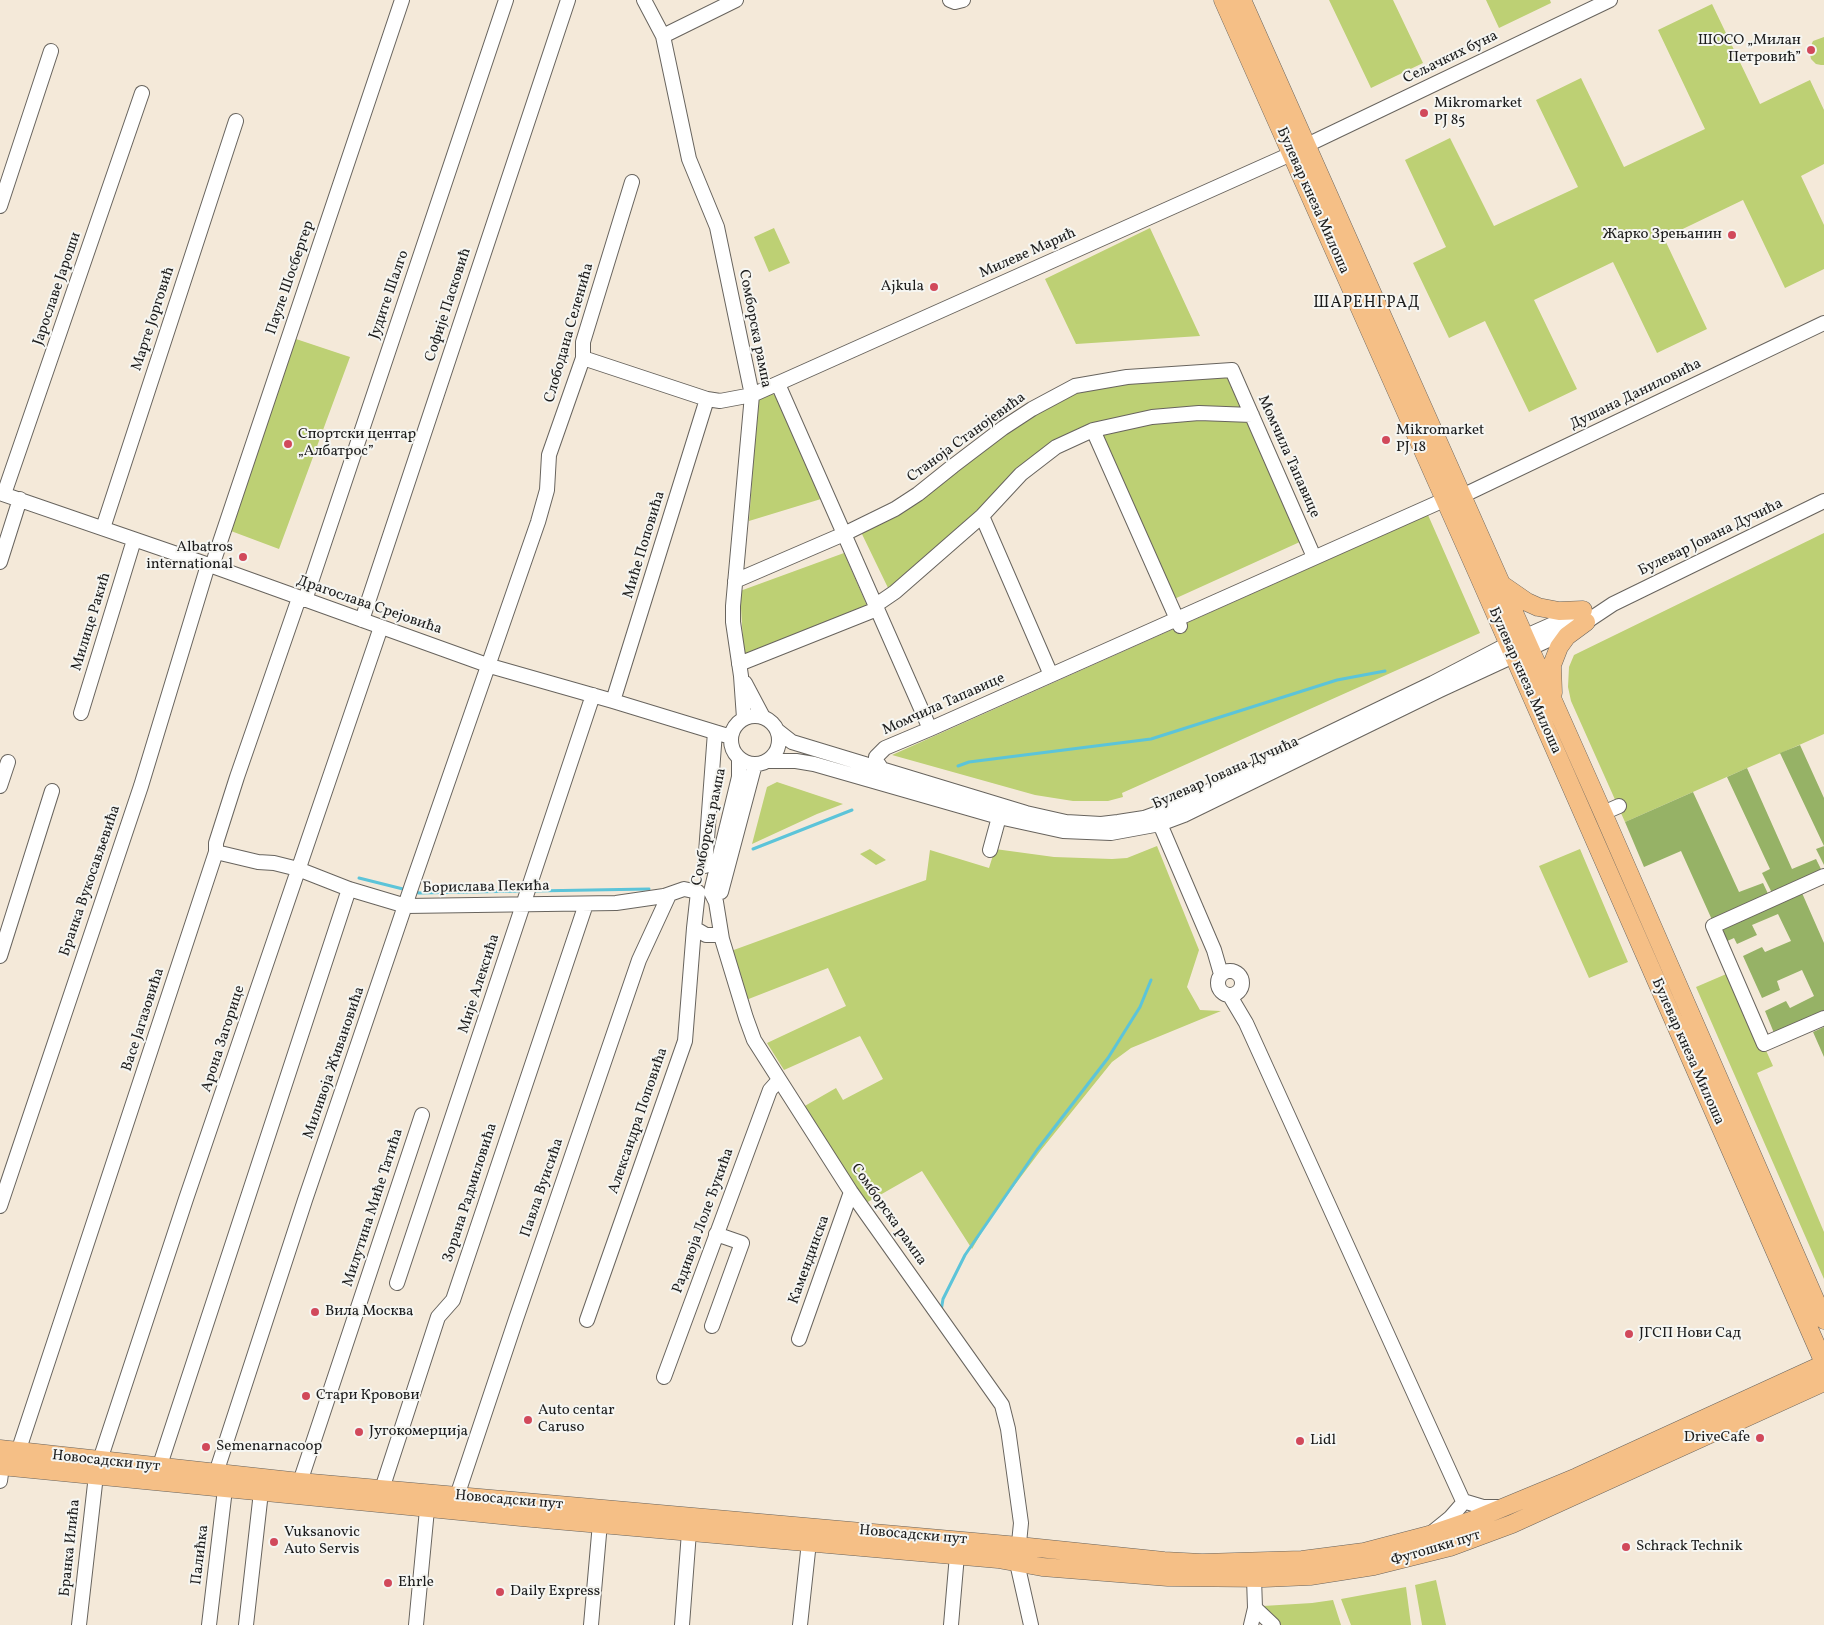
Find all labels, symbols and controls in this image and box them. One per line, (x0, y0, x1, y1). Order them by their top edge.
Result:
street label: Сељачких буна (1401, 27, 1501, 89)
place label: ШОСО „Милан Петровић” (1698, 32, 1801, 67)
marker: ШОСО „Милан Петровић” (1805, 44, 1817, 56)
place label: Mikromarket PJ 85 (1434, 95, 1522, 130)
marker: Mikromarket PJ 85 (1418, 107, 1430, 119)
street label: Булевар кнеза Милоша (1271, 125, 1353, 277)
street label: Пауле Шосбергер (263, 219, 319, 337)
street label: Милеве Марић (977, 225, 1079, 283)
place label: Жарко Зрењанин (1602, 226, 1722, 244)
marker: Жарко Зрењанин (1726, 229, 1738, 241)
street label: Јарославе Јароши (30, 230, 86, 348)
street label: Софије Пасковић (422, 246, 476, 364)
street label: Јудите Шалго (366, 248, 414, 342)
street label: Слободана Селенића (541, 261, 599, 405)
street label: Марте Јорговић (129, 265, 179, 373)
street label: Сомборска рампа (734, 268, 774, 390)
place label: Ajkula (881, 278, 924, 296)
marker: Ajkula (928, 281, 940, 293)
district label: ШАРЕНГРАД (1312, 294, 1422, 314)
street label: Душана Даниловића (1567, 355, 1705, 435)
street label: Станоја Станојевића (904, 389, 1030, 487)
street label: Момчила Тапавице (1253, 393, 1323, 521)
place label: Mikromarket PJ 18 (1396, 422, 1484, 457)
place label: Спортски центар „Албатрос” (298, 426, 416, 461)
marker: Mikromarket PJ 18 (1380, 434, 1392, 446)
marker: Спортски центар „Албатрос” (282, 438, 294, 450)
street label: Миће Поповића (620, 489, 670, 601)
street label: Булевар Јована Дучића (1636, 495, 1786, 581)
place label: Albatros international (146, 539, 233, 574)
marker: Albatros international (237, 551, 249, 563)
street label: Милице Ракић (68, 571, 116, 673)
street label: Драгослава Срејовића (294, 573, 444, 639)
street label: Булевар кнеза Милоша (1483, 605, 1565, 757)
street label: Момчила Тапавице (880, 670, 1008, 740)
street label: Булевар Јована Дучића (1150, 734, 1302, 814)
street label: Сомборска рампа (689, 766, 731, 888)
street label: Бранка Вукосављевића (57, 803, 125, 959)
street label: Борислава Пекића (422, 878, 550, 898)
street label: Мије Алексића (455, 932, 505, 1036)
street label: Васе Јагазовића (119, 966, 169, 1074)
street label: Булевар кнеза Милоша (1646, 976, 1728, 1128)
street label: Арона Загорице (198, 983, 250, 1095)
street label: Миливоја Живановића (300, 985, 370, 1141)
street label: Александра Поповића (606, 1046, 672, 1196)
street label: Зорана Радмиловића (440, 1121, 502, 1265)
street label: Милутина Миће Татића (340, 1127, 408, 1289)
street label: Павла Вуисића (518, 1136, 568, 1240)
street label: Радивоја Лоле Ђукића (669, 1146, 739, 1296)
street label: Сомборска рампа (846, 1161, 930, 1269)
street label: Камендинска (786, 1213, 834, 1307)
place label: Вила Москва (325, 1303, 414, 1321)
marker: Вила Москва (309, 1306, 321, 1318)
place label: ЈГСП Нови Сад (1639, 1325, 1741, 1343)
marker: ЈГСП Нови Сад (1623, 1328, 1635, 1340)
place label: Стари Кровови (316, 1387, 420, 1405)
marker: Стари Кровови (300, 1390, 312, 1402)
place label: Auto centar Caruso (538, 1402, 615, 1437)
marker: Auto centar Caruso (522, 1414, 534, 1426)
place label: Југокомерција (369, 1423, 468, 1441)
marker: Југокомерција (353, 1426, 365, 1438)
place label: DriveCafe (1684, 1429, 1750, 1447)
place label: Lidl (1310, 1432, 1336, 1450)
marker: DriveCafe (1754, 1432, 1766, 1444)
marker: Lidl (1294, 1435, 1306, 1447)
place label: Semenarnacoop (216, 1438, 322, 1456)
marker: Semenarnacoop (200, 1441, 212, 1453)
street label: Новосадски пут (51, 1447, 161, 1477)
street label: Новосадски пут (454, 1487, 564, 1515)
street label: Бранка Илића (57, 1498, 85, 1598)
street label: Новосадски пут (858, 1522, 968, 1550)
street label: Палићка (188, 1524, 214, 1586)
place label: Vuksanovic Auto Servis (284, 1524, 360, 1559)
street label: Футошки пут (1389, 1527, 1483, 1571)
marker: Vuksanovic Auto Servis (268, 1536, 280, 1548)
place label: Schrack Technik (1636, 1538, 1743, 1556)
marker: Schrack Technik (1620, 1541, 1632, 1553)
place label: Ehrle (398, 1574, 434, 1592)
marker: Ehrle (382, 1577, 394, 1589)
place label: Daily Express (510, 1583, 600, 1601)
marker: Daily Express (494, 1586, 506, 1598)

